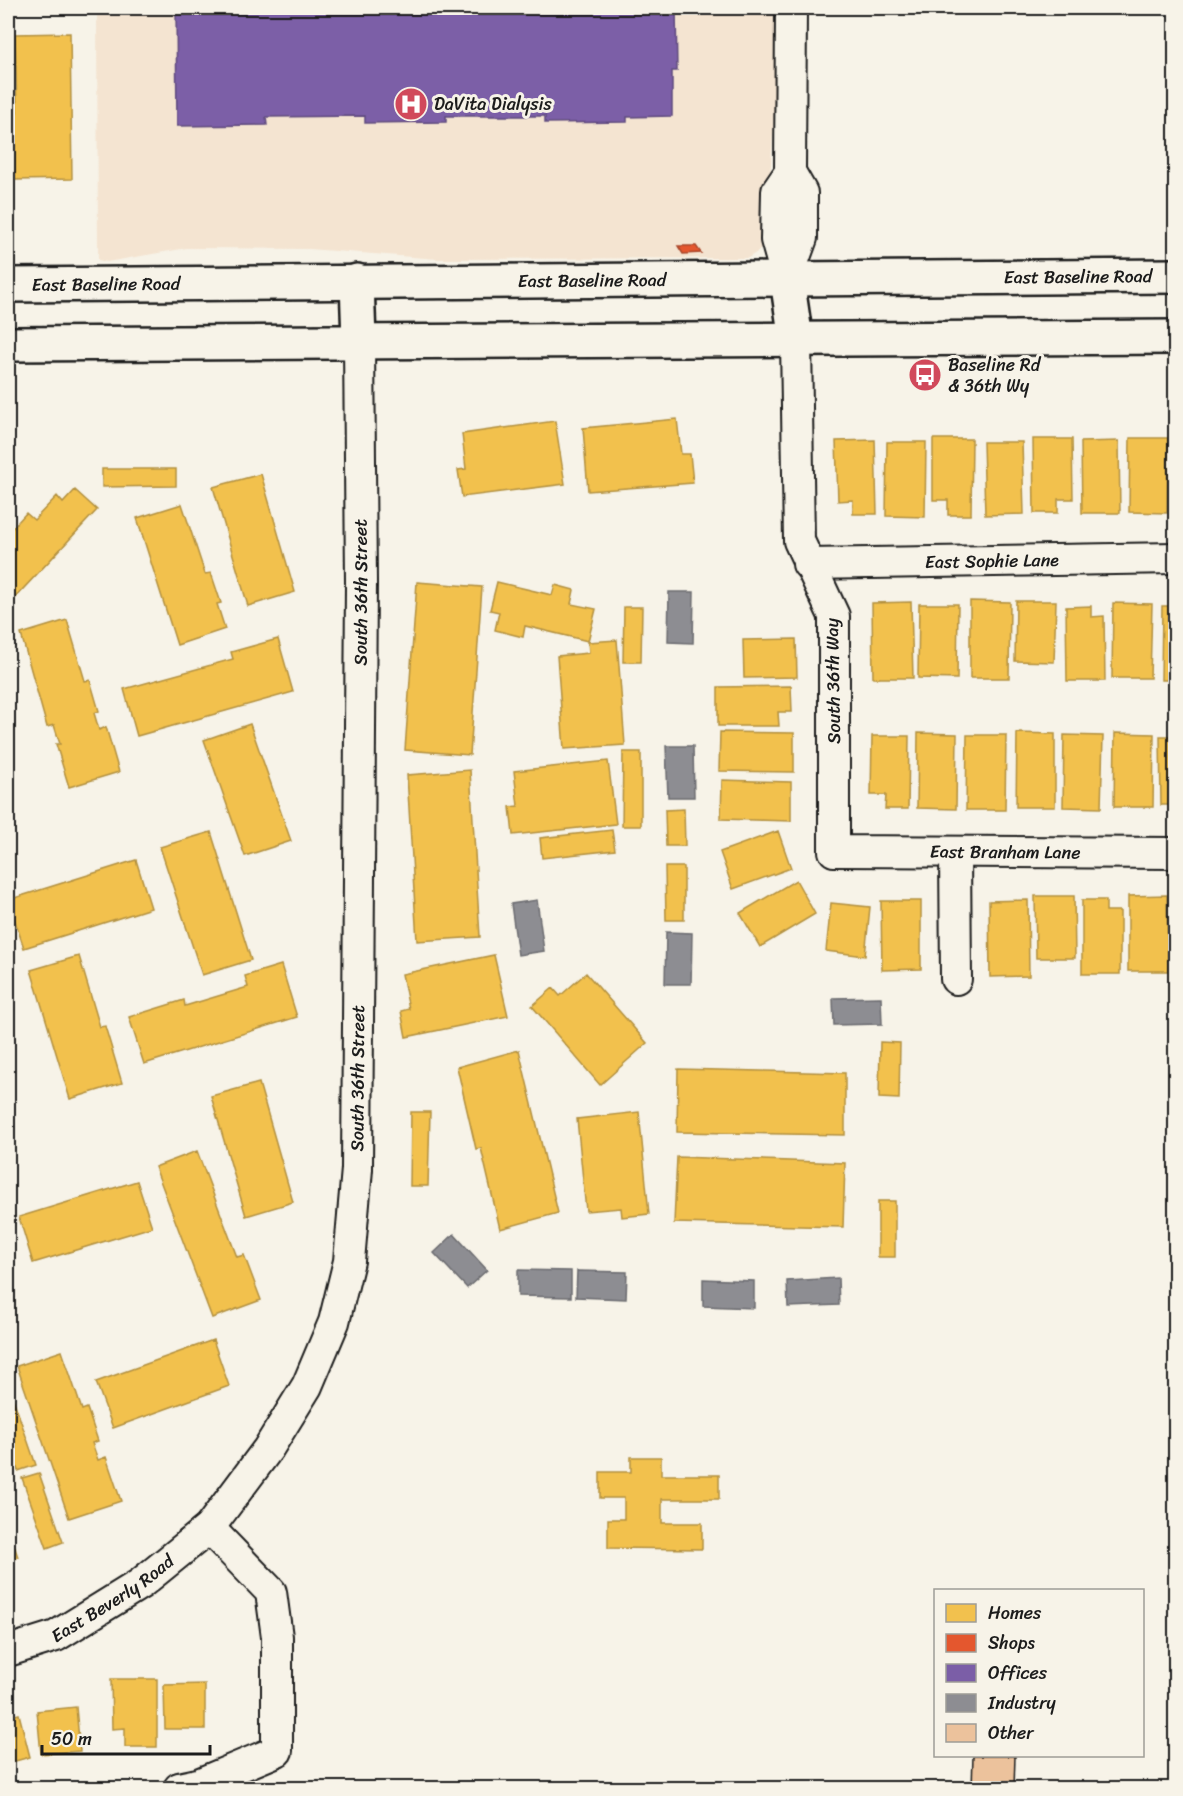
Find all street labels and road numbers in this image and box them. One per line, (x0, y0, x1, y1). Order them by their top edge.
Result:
street label: East Baseline Road (1004, 260, 1154, 293)
street label: East Baseline Road (518, 264, 668, 297)
street label: East Baseline Road (32, 268, 182, 301)
street label: South 36th Street (344, 519, 377, 666)
street label: East Sophie Lane (925, 544, 1060, 578)
street label: South 36th Way (816, 617, 850, 744)
street label: East Branham Lane (930, 836, 1081, 868)
street label: South 36th Street (341, 1005, 374, 1152)
street label: East Beverly Road (45, 1545, 182, 1652)

